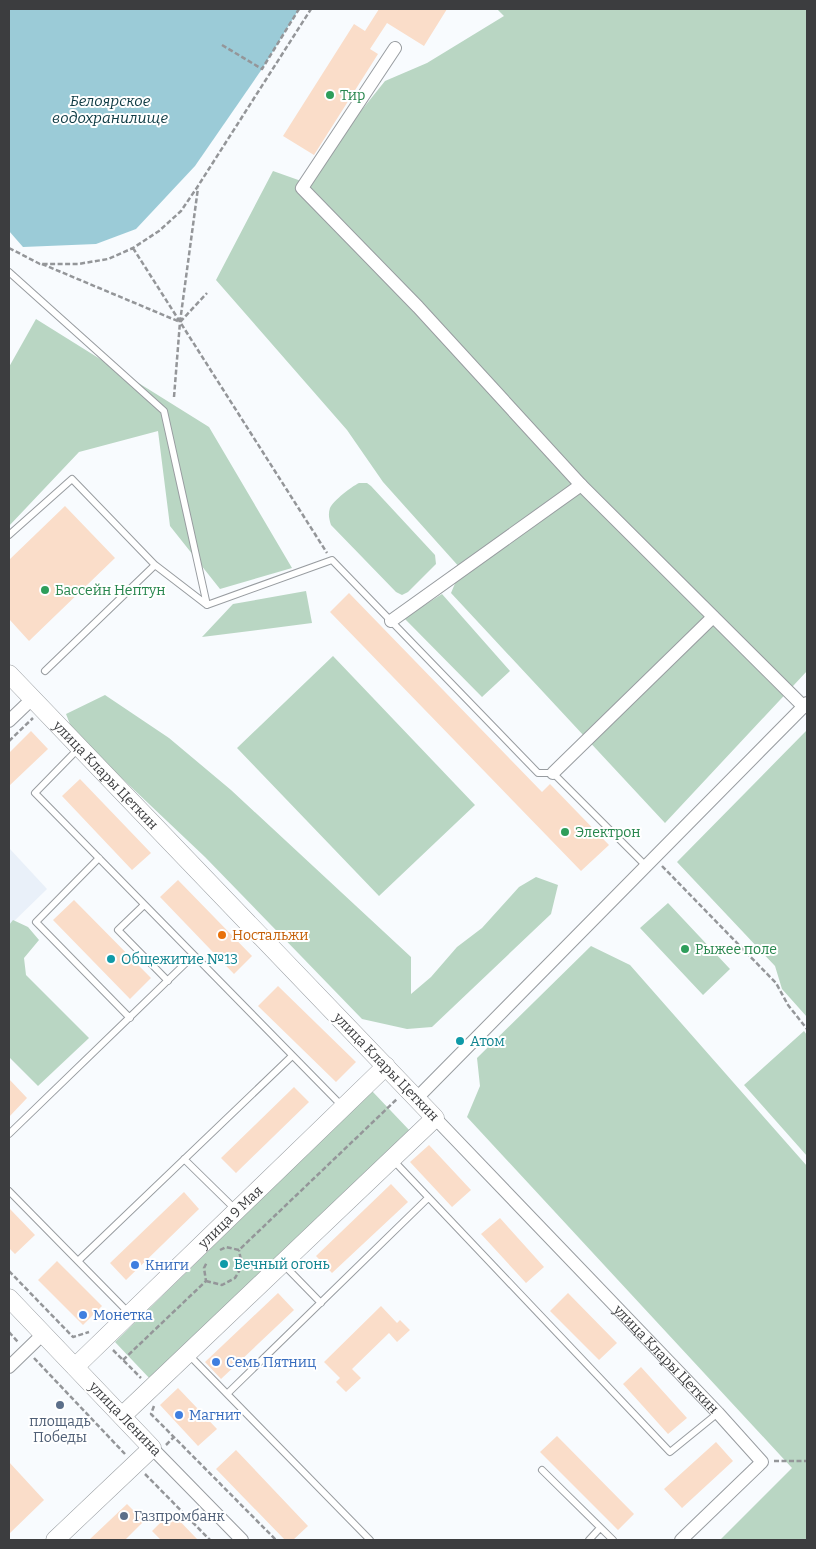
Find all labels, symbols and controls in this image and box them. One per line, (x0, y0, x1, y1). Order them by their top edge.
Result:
place label: Тир (340, 87, 365, 104)
marker: Тир (324, 89, 336, 101)
water label: Белоярское водохранилище (52, 92, 168, 127)
place label: Бассейн Нептун (55, 582, 166, 599)
marker: Бассейн Нептун (39, 584, 51, 596)
street label: улица Клары Цеткин (49, 716, 162, 833)
place label: Электрон (575, 824, 641, 841)
marker: Электрон (559, 826, 571, 838)
place label: Ностальжи (232, 927, 309, 944)
marker: Ностальжи (216, 929, 228, 941)
place label: Рыжее поле (695, 941, 777, 958)
marker: Рыжее поле (679, 943, 691, 955)
place label: Общежитие №13 (121, 951, 238, 968)
marker: Общежитие №13 (105, 953, 117, 965)
street label: улица Клары Цеткин (329, 1009, 442, 1125)
place label: Атом (470, 1033, 505, 1050)
marker: Атом (454, 1035, 466, 1047)
street label: улица 9 Мая (194, 1182, 266, 1252)
place label: Вечный огонь (234, 1256, 330, 1273)
place label: Книги (145, 1257, 189, 1274)
marker: Вечный огонь (218, 1258, 230, 1270)
marker: Книги (129, 1259, 141, 1271)
street label: улица Клары Цеткин (609, 1300, 722, 1417)
place label: Монетка (93, 1307, 153, 1324)
marker: Монетка (77, 1309, 89, 1321)
place label: Семь Пятниц (226, 1354, 316, 1371)
marker: Семь Пятниц (210, 1356, 222, 1368)
street label: улица Ленина (85, 1378, 165, 1460)
marker: площадь Победы (54, 1399, 66, 1411)
place label: Магнит (189, 1407, 241, 1424)
marker: Магнит (173, 1409, 185, 1421)
place label: площадь Победы (29, 1413, 91, 1446)
place label: Газпромбанк (134, 1508, 225, 1525)
marker: Газпромбанк (118, 1510, 130, 1522)

